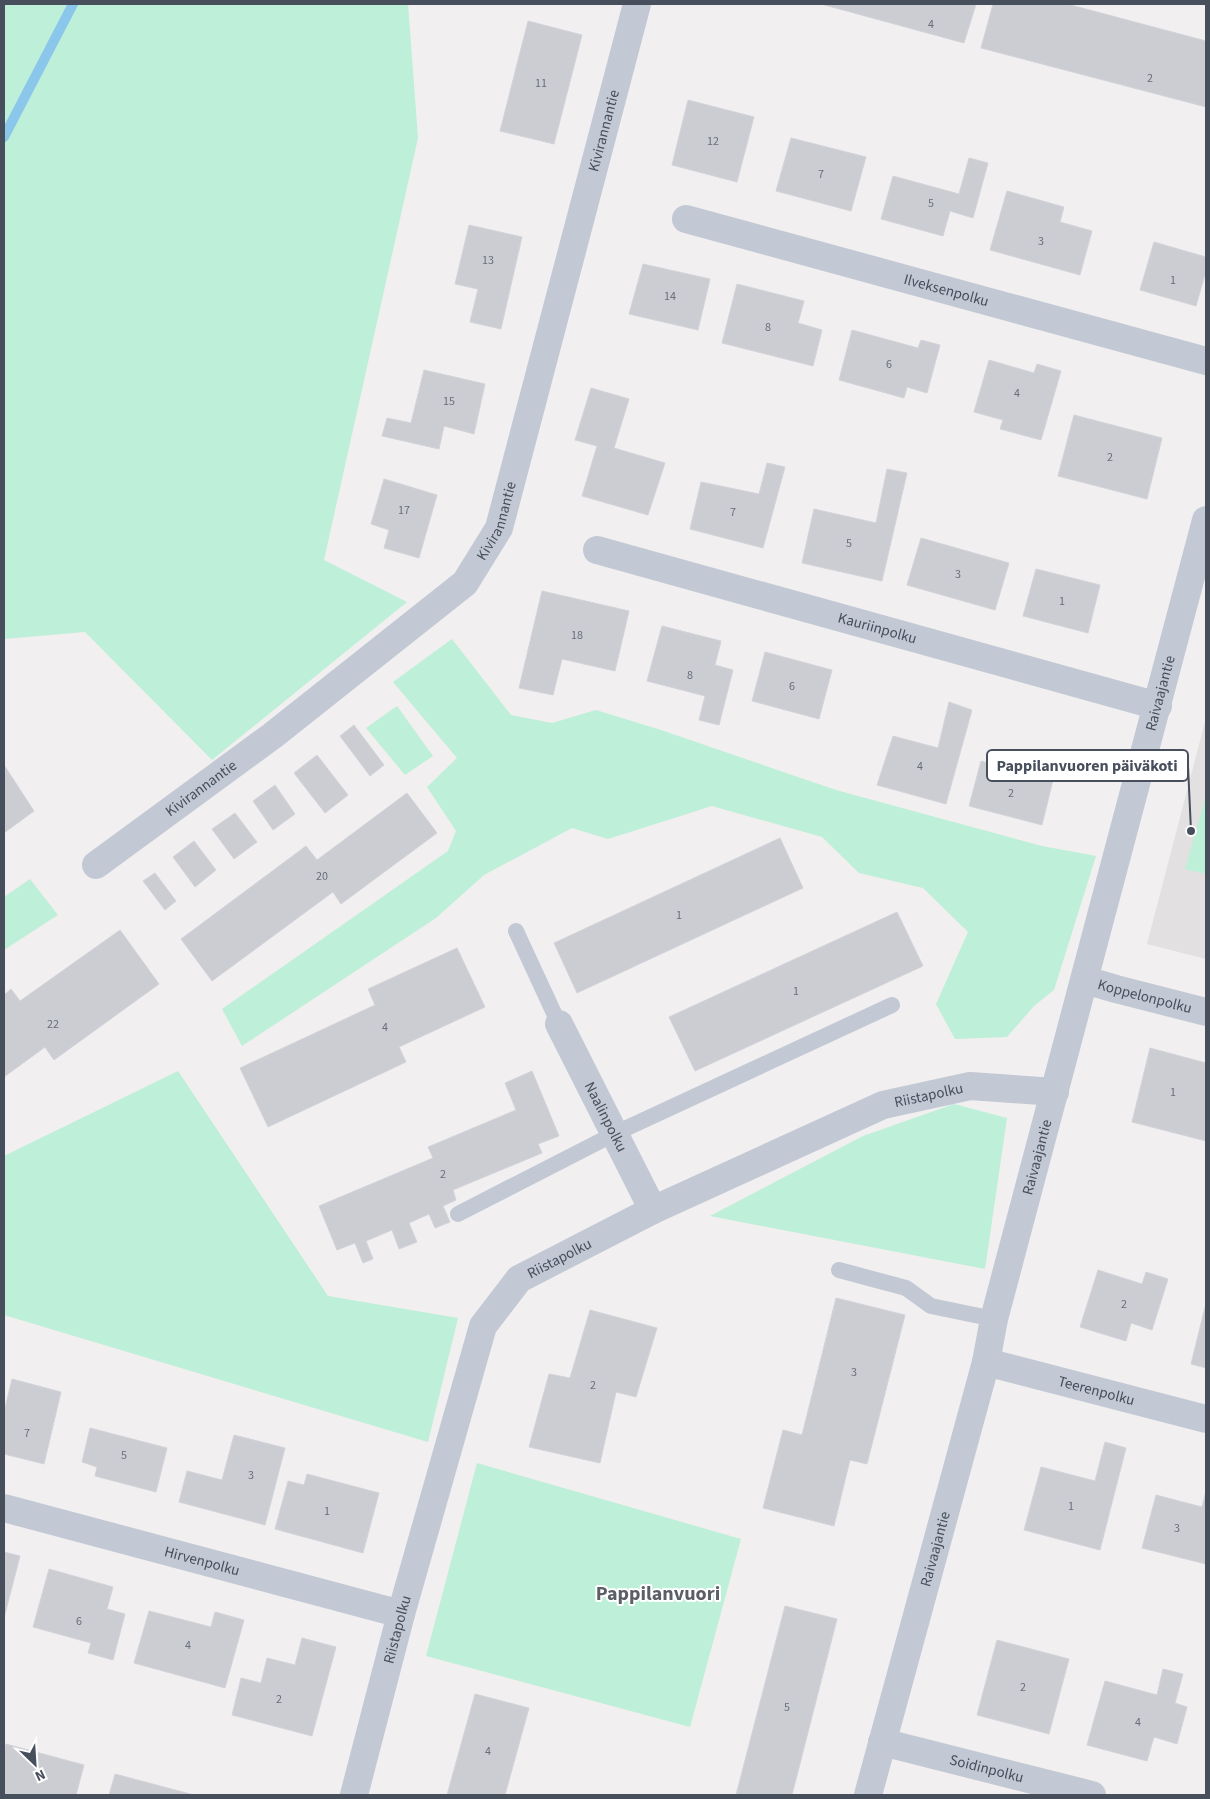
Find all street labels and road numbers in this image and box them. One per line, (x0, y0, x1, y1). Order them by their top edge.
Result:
street label: Kivirannantie (583, 87, 624, 174)
street label: Ilveksenpolku (902, 268, 991, 312)
street label: Kivirannantie (471, 479, 521, 564)
street label: Kauriinpolku (836, 607, 919, 649)
street label: Raivaajantie (1140, 653, 1180, 733)
street label: Kivirannantie (161, 755, 241, 821)
street label: Koppelonpolku (1095, 974, 1194, 1019)
street label: Riistapolku (892, 1077, 965, 1113)
street label: Naalinpolku (579, 1078, 632, 1156)
street label: Raivaajantie (1017, 1117, 1057, 1197)
street label: Riistapolku (523, 1233, 595, 1284)
street label: Teerenpolku (1056, 1371, 1137, 1411)
street label: Raivaajantie (915, 1509, 955, 1589)
street label: Hirvenpolku (162, 1541, 242, 1581)
street label: Riistapolku (378, 1593, 416, 1666)
street label: Soidinpolku (947, 1749, 1026, 1788)

